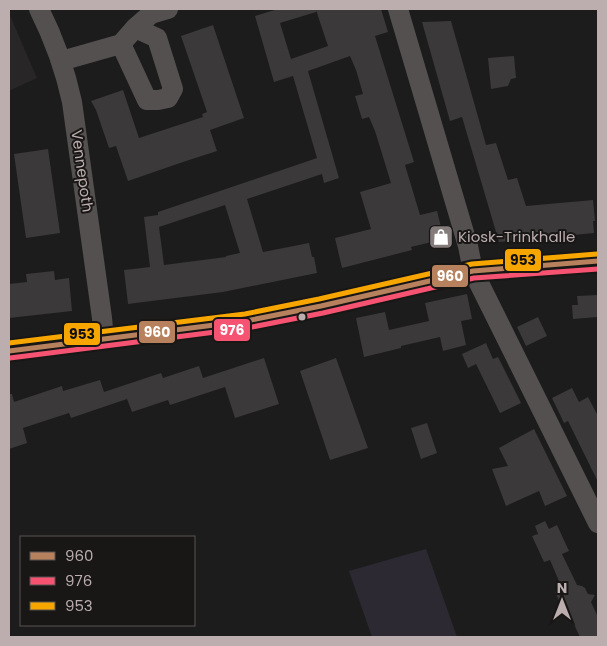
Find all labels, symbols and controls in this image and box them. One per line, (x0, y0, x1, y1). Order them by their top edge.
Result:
street label: Vennepoth (66, 128, 99, 213)
shop icon: Kiosk-Trinkhalle (428, 224, 454, 250)
place label: Kiosk-Trinkhalle (458, 226, 575, 247)
line badge: 953 (504, 248, 542, 272)
text: 953 (510, 250, 536, 270)
line badge: 960 (431, 264, 469, 288)
text: 960 (437, 266, 463, 286)
unlabelled marker (297, 312, 307, 322)
line badge: 976 (213, 318, 251, 342)
line badge: 960 (138, 320, 176, 344)
text: 976 (219, 320, 245, 340)
line badge: 953 (63, 322, 101, 346)
text: 960 (144, 322, 170, 342)
text: 953 (69, 324, 95, 344)
legend (20, 536, 195, 626)
text: 960 (65, 545, 93, 566)
text: 976 (65, 570, 92, 591)
north arrow (537, 576, 587, 626)
text: N (557, 578, 567, 598)
text: 953 (65, 595, 93, 616)

